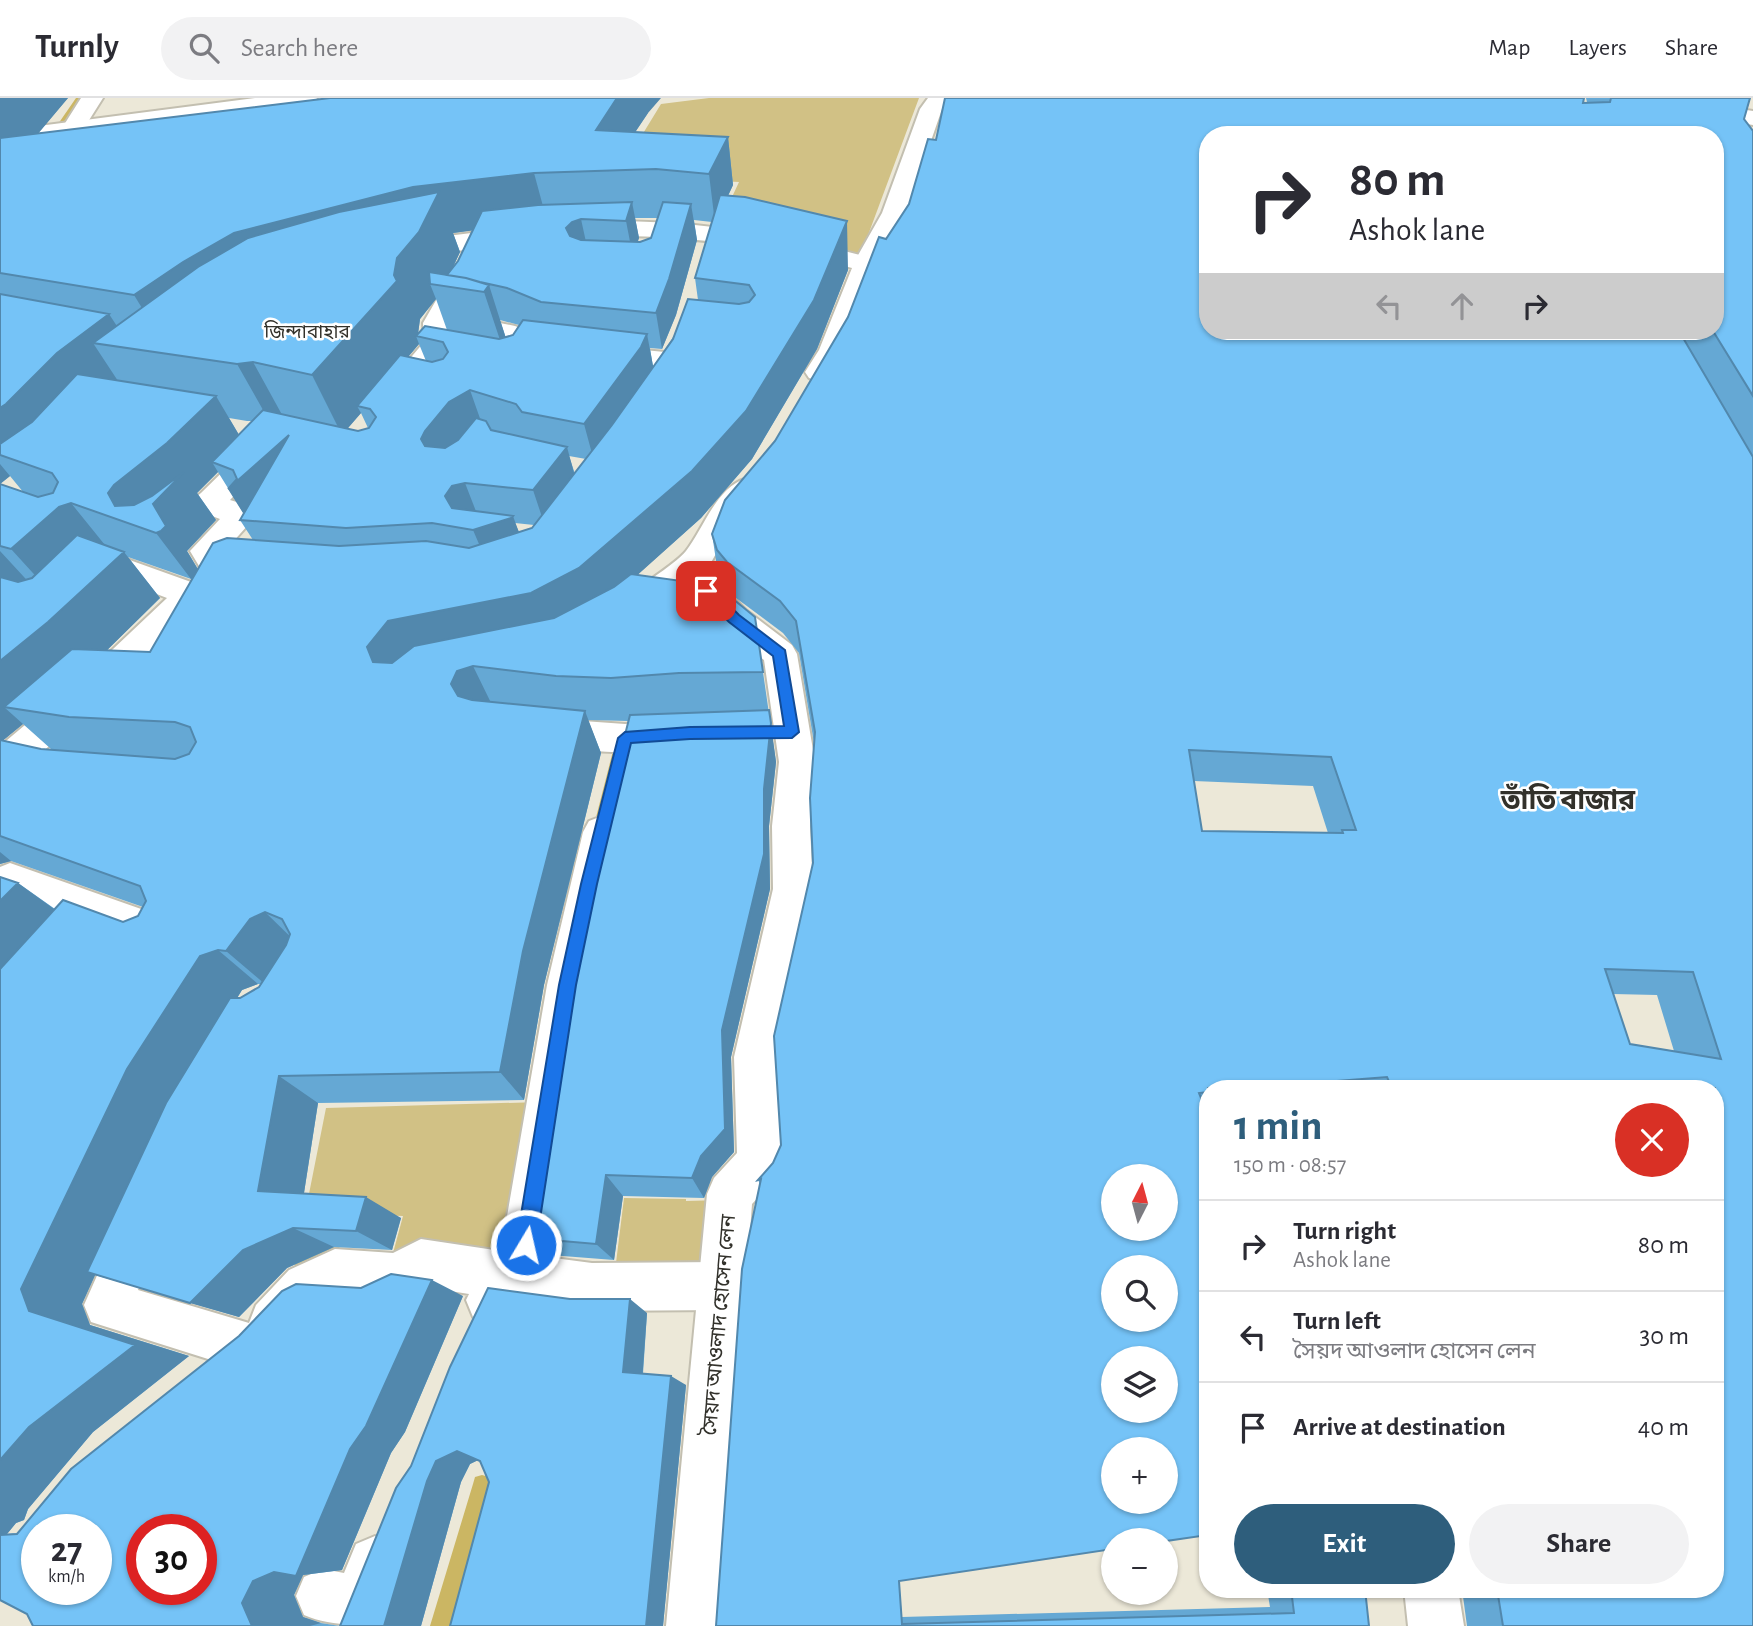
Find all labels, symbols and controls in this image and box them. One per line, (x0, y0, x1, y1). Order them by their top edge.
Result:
search box (161, 17, 651, 80)
icon: search (185, 29, 223, 67)
text: Turnly (35, 31, 119, 64)
text: Search here (241, 35, 358, 61)
text: Map (1488, 36, 1530, 60)
text: Layers (1568, 36, 1627, 60)
text: Share (1665, 36, 1718, 60)
icon: right (1234, 154, 1325, 245)
text: 80 m (1349, 156, 1446, 205)
text: Ashok lane (1349, 214, 1485, 246)
icon: left (1370, 287, 1408, 325)
icon: ahead (1443, 287, 1481, 325)
icon: right (1516, 287, 1554, 325)
district label: জিন্দাবাহার (263, 320, 350, 342)
pin (676, 561, 736, 621)
icon: arrive (687, 572, 725, 610)
district label: তাঁতি বাজার (1500, 783, 1636, 815)
button: close (1615, 1103, 1689, 1177)
text: 1 min (1234, 1105, 1323, 1147)
text: 150 m · 08:57 (1234, 1154, 1346, 1177)
north arrow (1101, 1164, 1178, 1241)
map controls (1101, 1164, 1178, 1605)
position arrow (489, 1208, 563, 1282)
street label: সৈয়দ আওলাদ হোসেন লেন (697, 1213, 739, 1437)
text: Turn right (1293, 1218, 1396, 1244)
icon: right (1234, 1227, 1272, 1265)
text: 80 m (1638, 1232, 1689, 1258)
text: Ashok lane (1293, 1249, 1391, 1272)
button: search (1101, 1255, 1178, 1332)
text: Turn left (1293, 1308, 1381, 1334)
icon: left (1234, 1318, 1272, 1356)
text: 30 m (1639, 1323, 1689, 1349)
text: সৈয়দ আওলাদ হোসেন লেন (1293, 1340, 1536, 1363)
button: layers (1101, 1346, 1178, 1423)
icon: arrive (1234, 1409, 1272, 1447)
text: Arrive at destination (1293, 1414, 1506, 1440)
text: 40 m (1638, 1414, 1689, 1440)
button: + (1101, 1437, 1178, 1514)
button: Exit (1234, 1504, 1455, 1584)
button: Share (1469, 1504, 1689, 1584)
speed limit sign: 30 (126, 1514, 217, 1605)
button: − (1101, 1528, 1178, 1605)
text: 27 (51, 1533, 82, 1568)
text: km/h (48, 1568, 85, 1586)

